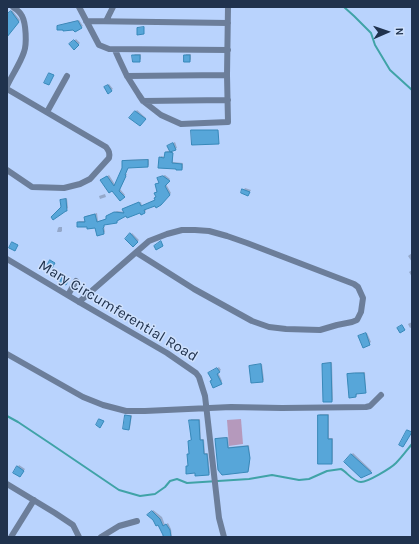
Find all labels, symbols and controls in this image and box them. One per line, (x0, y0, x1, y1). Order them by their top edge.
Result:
north arrow (367, 12, 407, 52)
text: N (393, 27, 406, 36)
street label: Mary Circumferential Road (35, 256, 201, 366)

